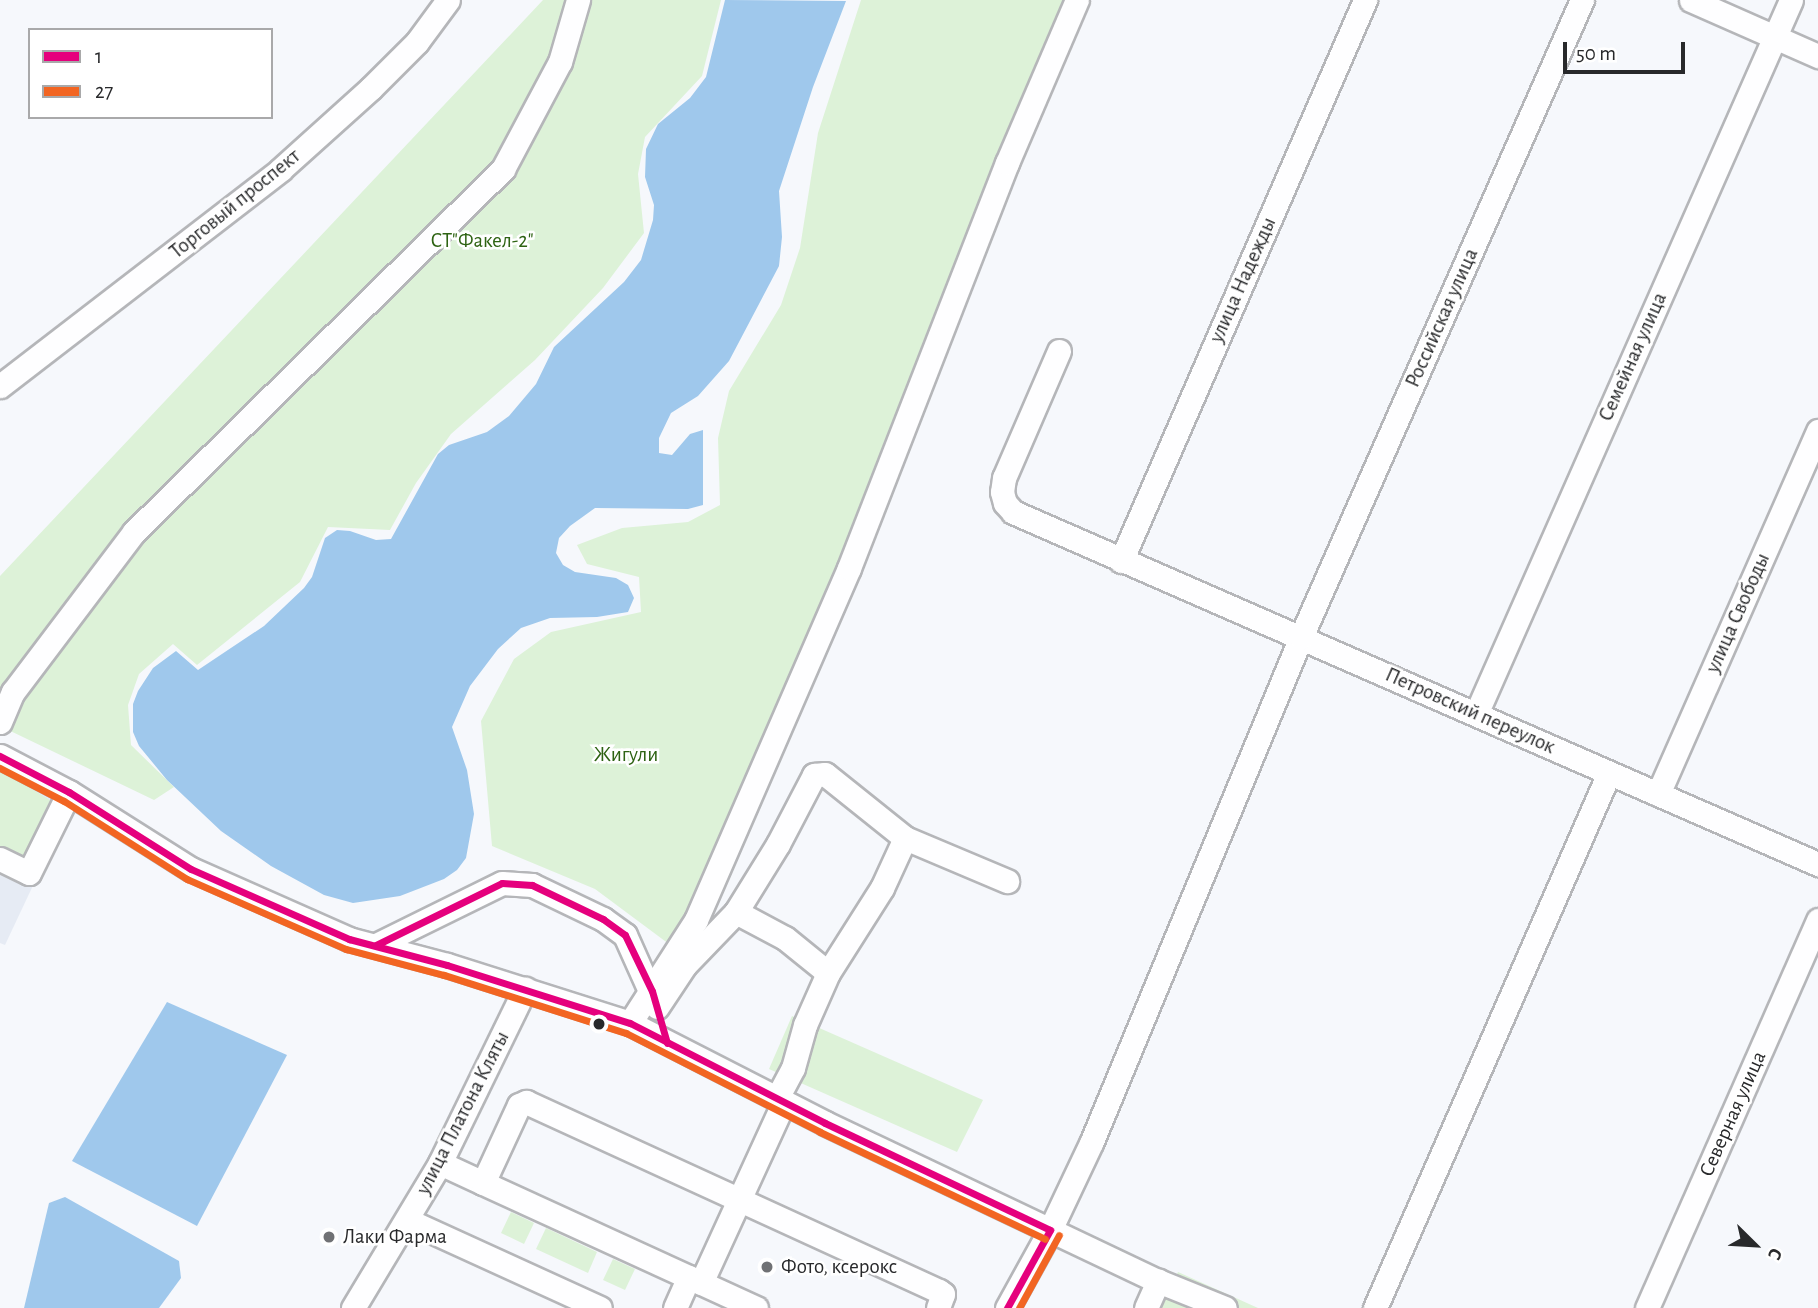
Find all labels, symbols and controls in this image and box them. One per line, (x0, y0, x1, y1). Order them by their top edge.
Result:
legend (28, 28, 273, 119)
scale bar (1566, 28, 1688, 72)
text: 50 m (1576, 43, 1616, 64)
text: 1 (95, 46, 102, 67)
text: 27 (95, 81, 113, 102)
street label: Торговый проспект (165, 144, 305, 264)
street label: улица Надежды (1204, 213, 1282, 347)
park label: СТ"Факел-2" (430, 228, 534, 254)
street label: Российская улица (1400, 245, 1484, 391)
street label: Семейная улица (1593, 289, 1673, 425)
street label: улица Свободы (1700, 549, 1776, 677)
street label: Петровский переулок (1381, 662, 1559, 760)
park label: Жигули (594, 742, 658, 768)
unlabelled marker (592, 1017, 606, 1031)
street label: улица Платона Кляты (411, 1027, 515, 1199)
street label: Северная улица (1694, 1047, 1772, 1181)
north arrow (1720, 1210, 1790, 1280)
place label: Лаки Фарма (343, 1224, 447, 1250)
marker: Лаки Фарма (321, 1229, 337, 1245)
text: С (1764, 1245, 1785, 1262)
place label: Фото, ксерокс (781, 1254, 897, 1280)
marker: Фото, ксерокс (759, 1259, 775, 1275)

